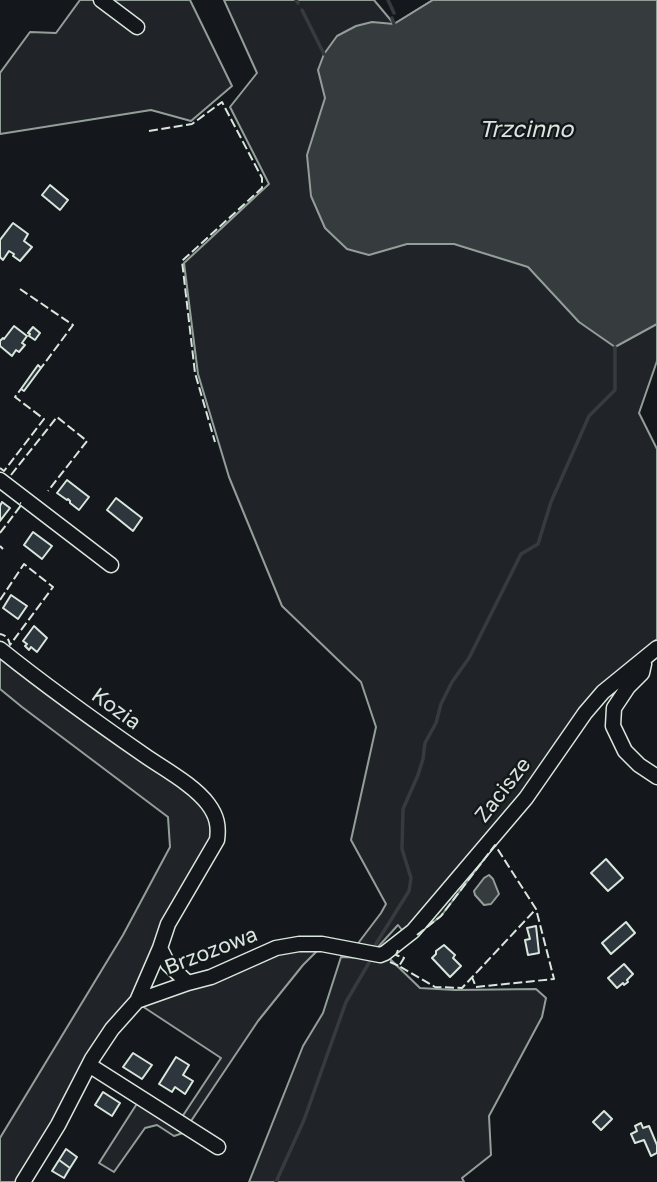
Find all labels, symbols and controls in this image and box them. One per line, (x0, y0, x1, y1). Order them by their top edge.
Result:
water label: Trzcinno (479, 116, 573, 144)
street label: Kozia (86, 683, 146, 735)
street label: Zacisze (470, 752, 536, 828)
street label: Brzozowa (161, 922, 261, 980)

